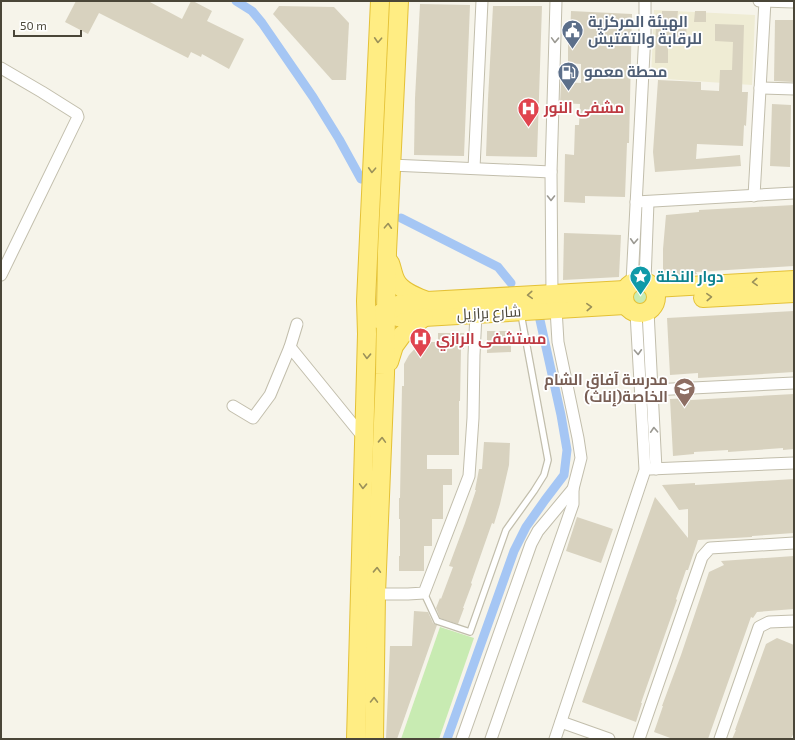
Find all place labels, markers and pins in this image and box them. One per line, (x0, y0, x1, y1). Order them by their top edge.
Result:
place label: الهيئة المركزية للرقابة والتفتيش (588, 12, 702, 48)
public building icon: الهيئة المركزية للرقابة والتفتيش (560, 18, 586, 51)
fuel station icon: محطة معمو (555, 59, 581, 92)
place label: محطة معمو (584, 62, 668, 81)
hospital icon: مشفى النور (515, 95, 541, 128)
place label: مشفى النور (543, 98, 624, 117)
place icon: دوار النخلة (628, 264, 654, 297)
place label: دوار النخلة (656, 267, 724, 286)
hospital icon: مستشفى الرازي (407, 326, 433, 359)
place label: مستشفى الرازي (436, 329, 546, 351)
place label: مدرسة آفاق الشام الخاصة(إناث) (544, 370, 668, 407)
school or university icon: مدرسة آفاق الشام الخاصة(إناث) (671, 376, 697, 409)

